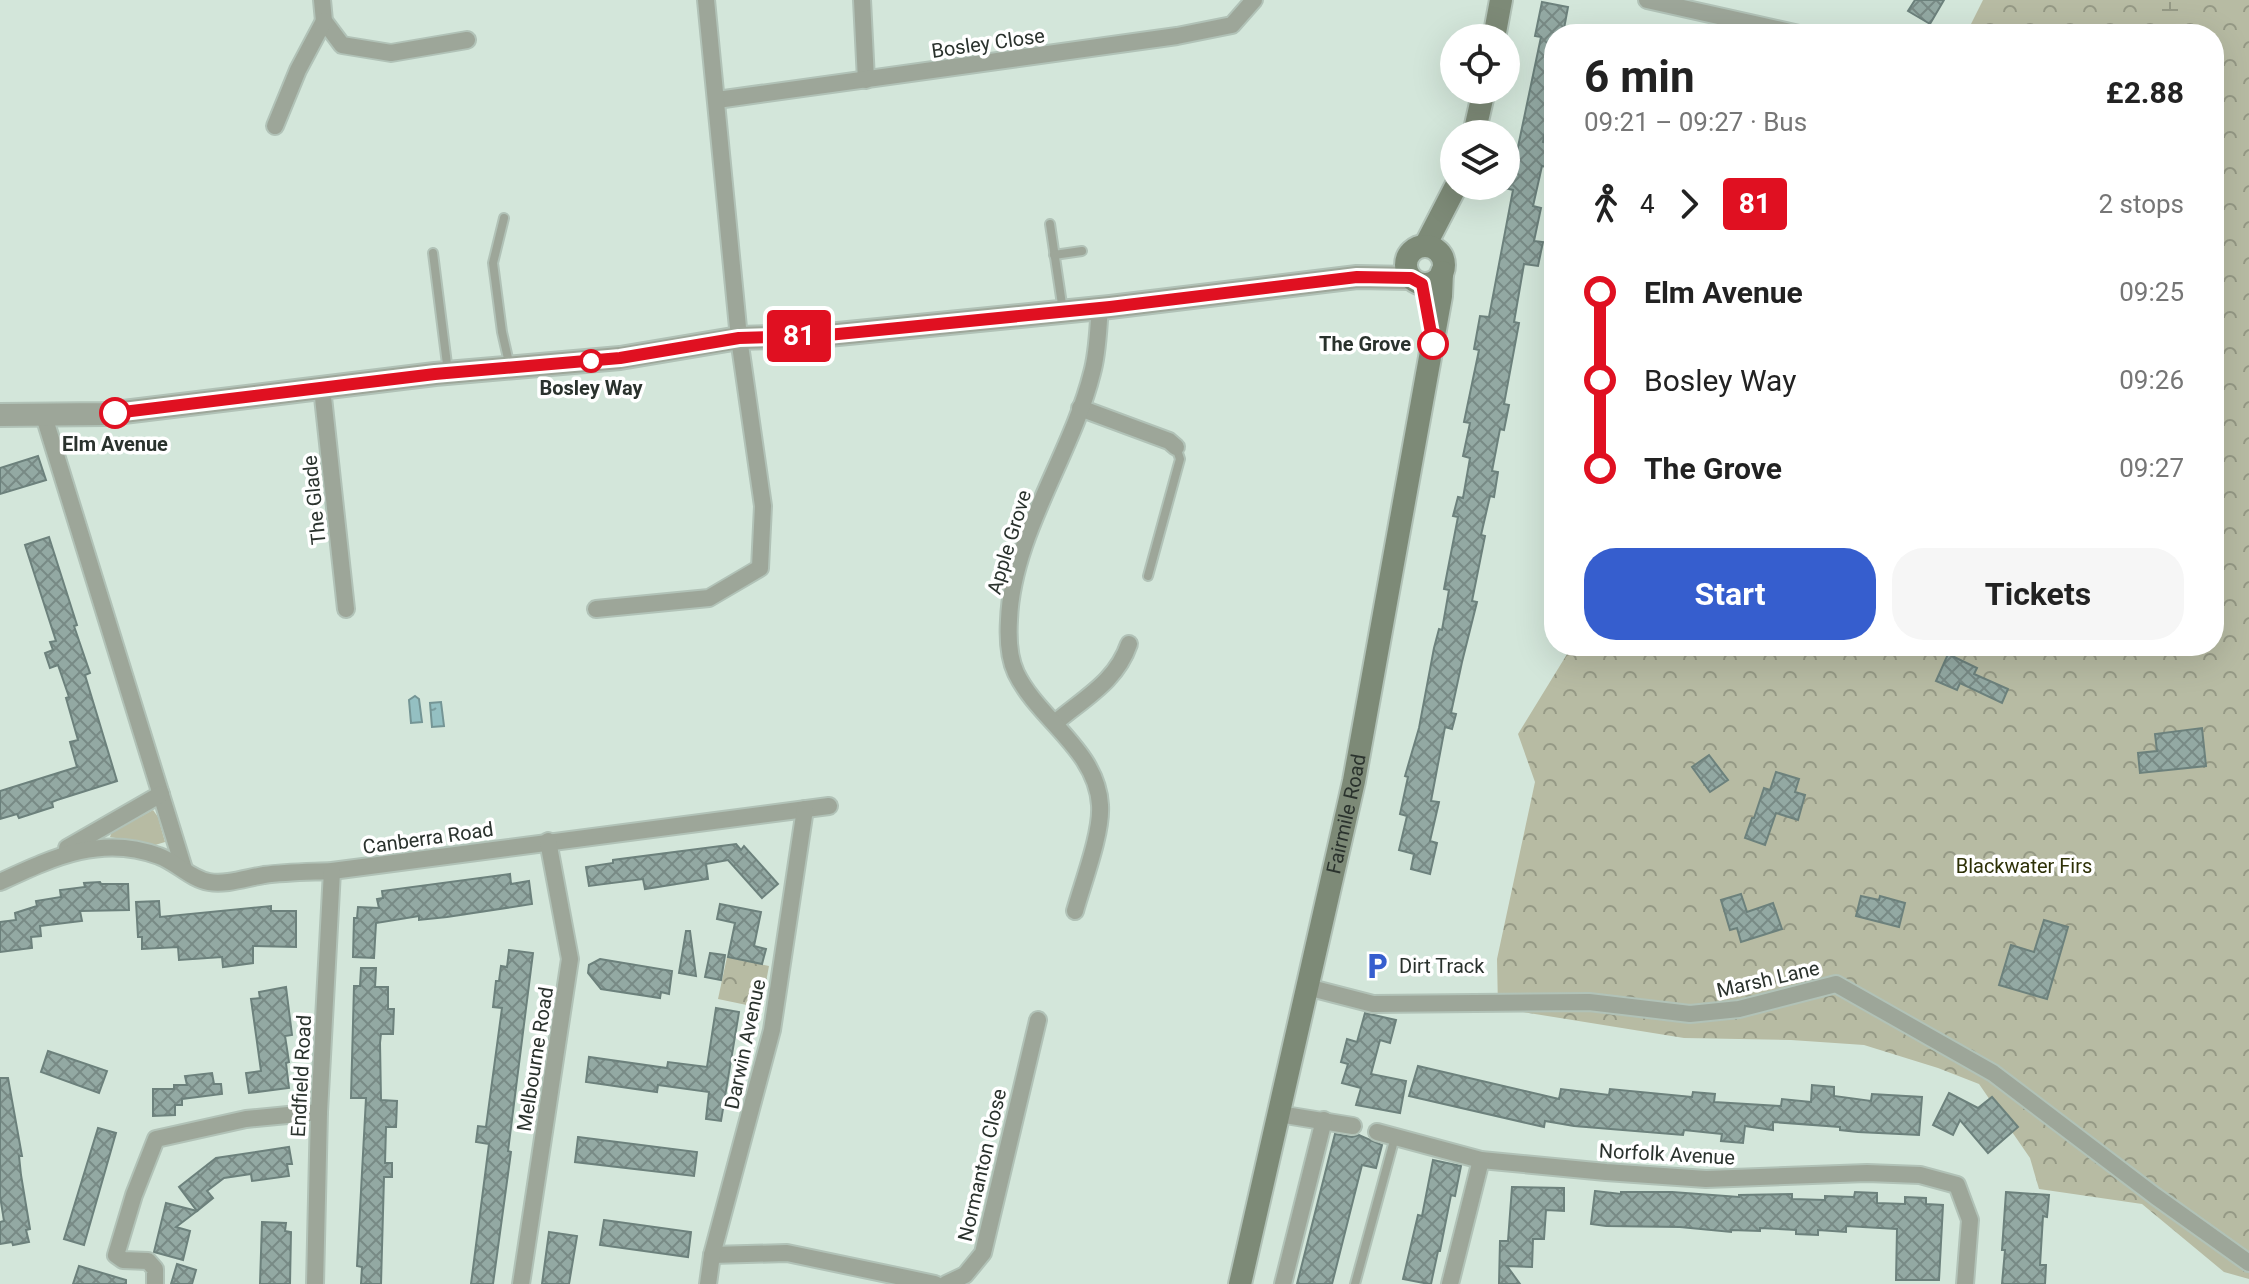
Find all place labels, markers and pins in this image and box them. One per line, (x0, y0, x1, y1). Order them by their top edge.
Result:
marker: The Grove (1418, 329, 1448, 359)
place label: The Grove (1319, 332, 1411, 356)
marker: Bosley Way (580, 350, 602, 372)
place label: Bosley Way (539, 376, 643, 400)
marker: Elm Avenue (100, 398, 130, 428)
place label: Elm Avenue (62, 432, 168, 456)
parking icon: Dirt Track (1362, 951, 1392, 981)
place label: Dirt Track (1399, 954, 1485, 978)

